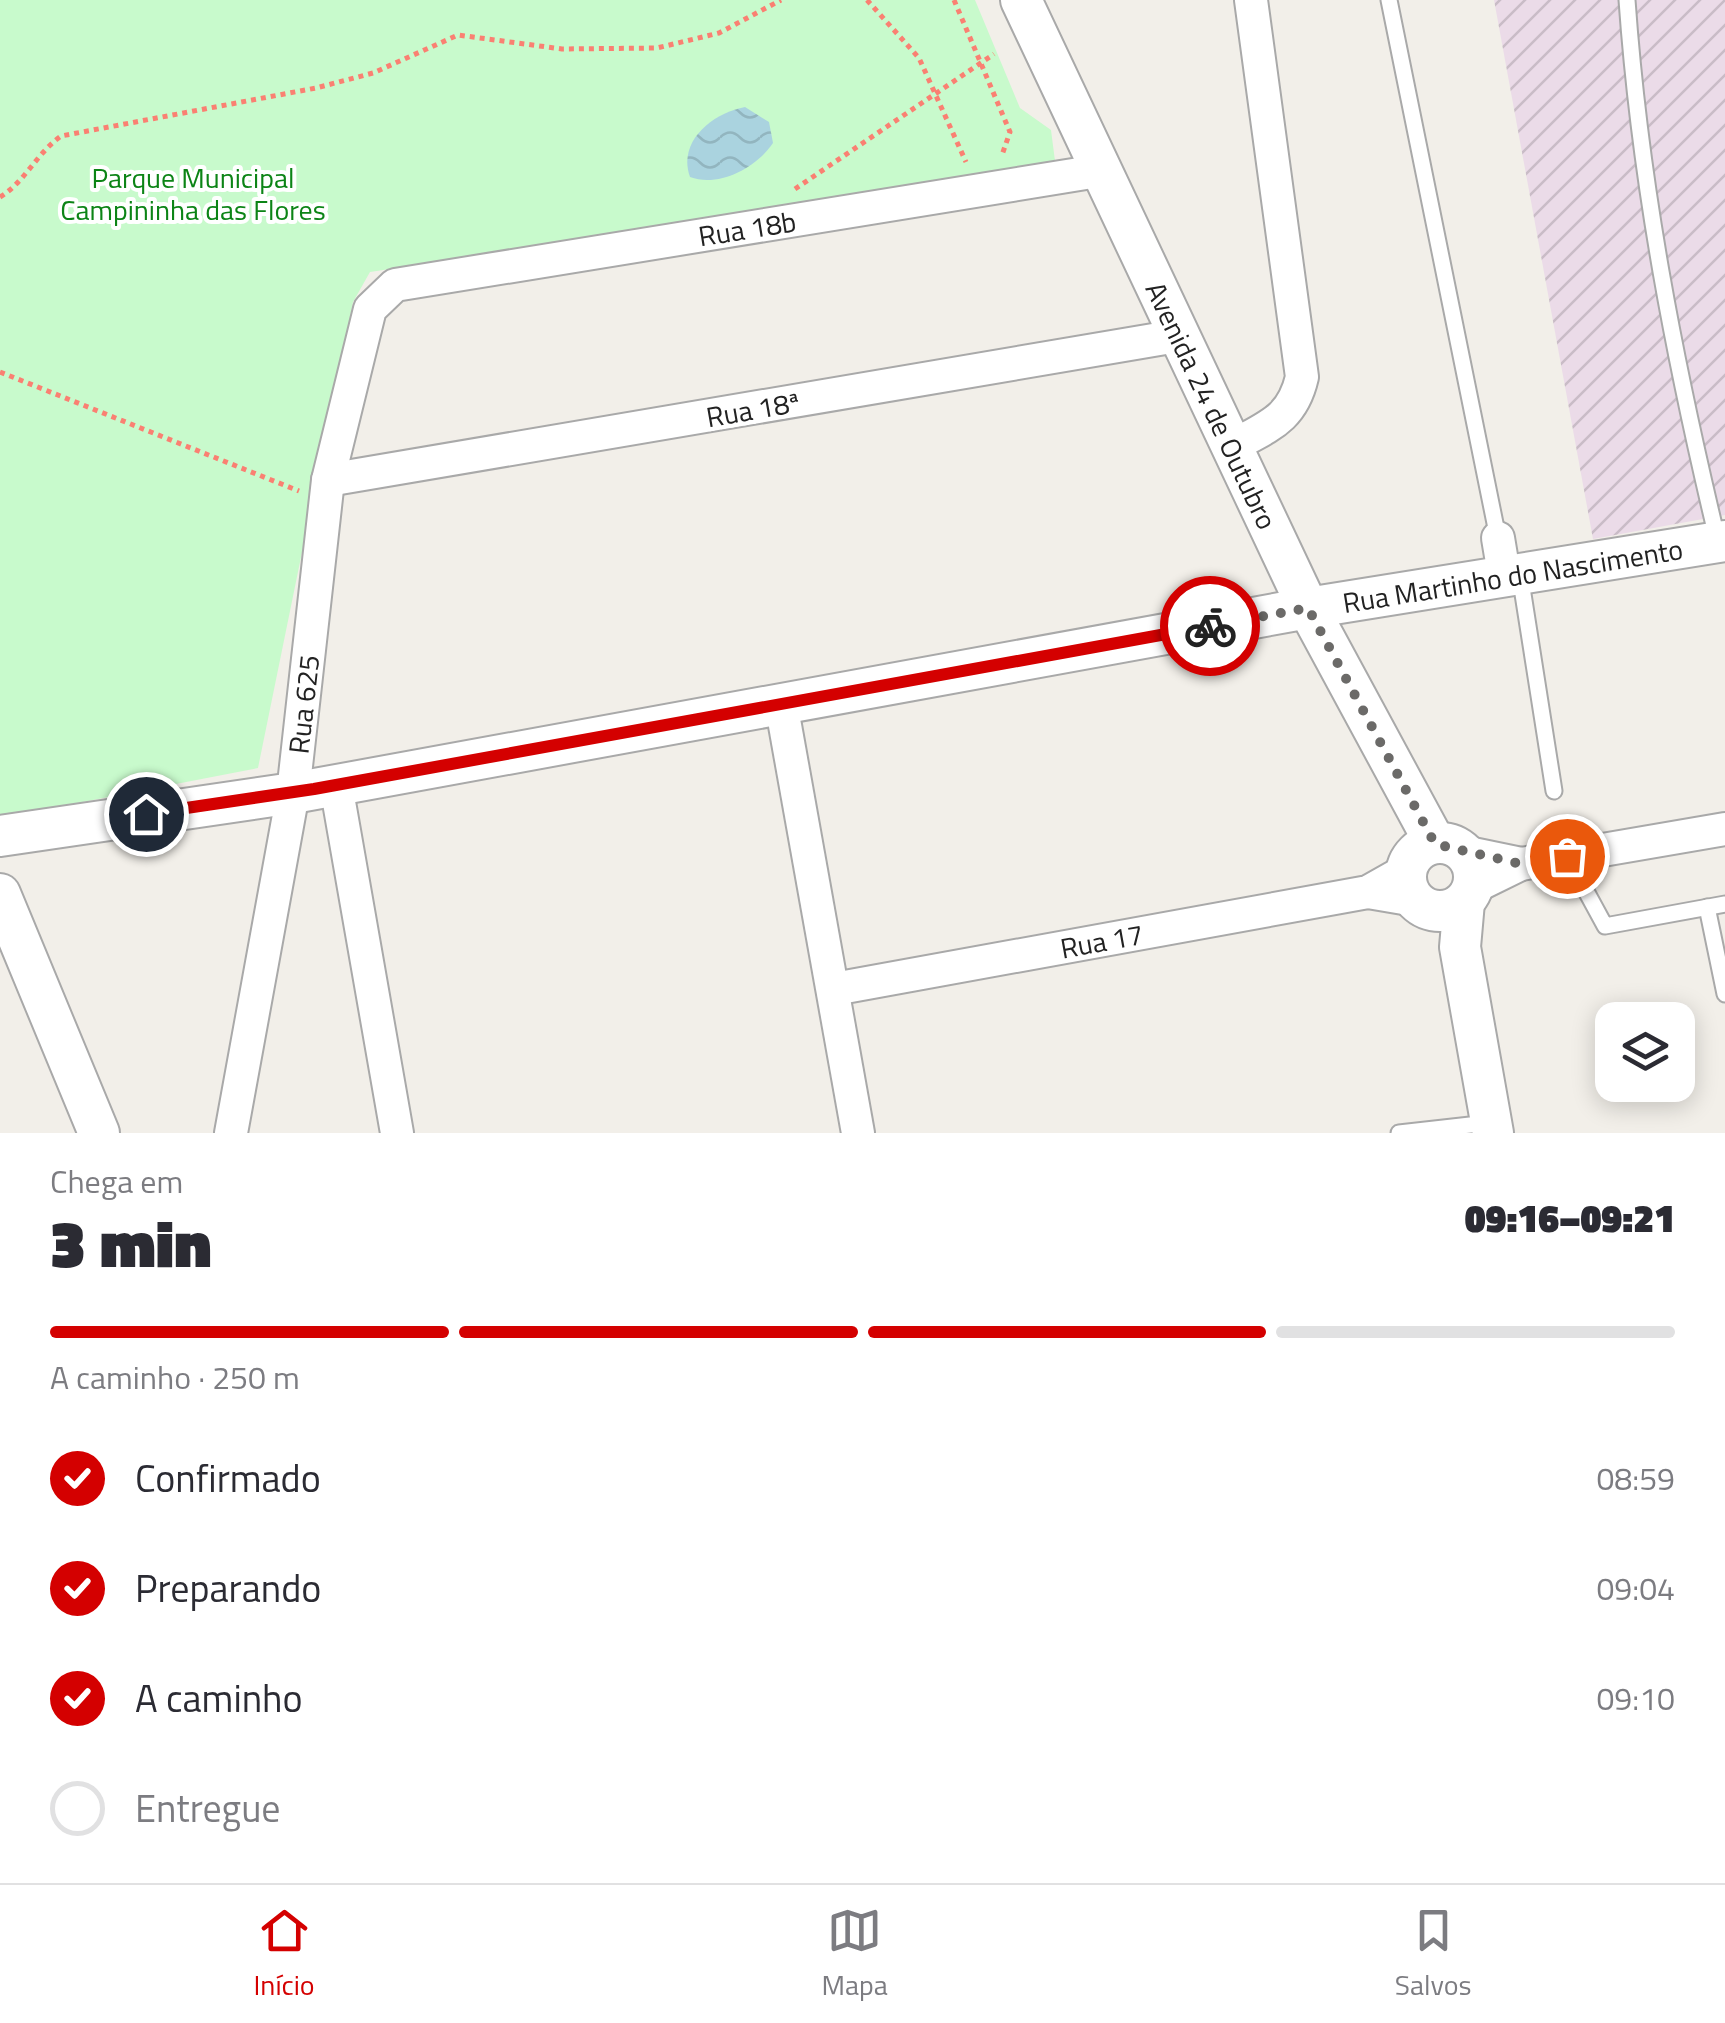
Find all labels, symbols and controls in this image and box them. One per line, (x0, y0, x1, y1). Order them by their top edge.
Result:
park label: Parque Municipal Campininha das Flores (60, 156, 326, 231)
street label: Rua 18b (695, 199, 799, 257)
street label: Avenida 24 de Outubro (1135, 274, 1289, 536)
street label: Rua 18ª (703, 380, 803, 438)
street label: Rua Martinho do Nascimento (1339, 527, 1686, 624)
courier (1160, 576, 1260, 676)
icon: bike (1183, 599, 1238, 654)
street label: Rua 625 (276, 652, 330, 756)
pin (104, 772, 189, 857)
icon: home (119, 787, 174, 842)
pin (1525, 814, 1610, 899)
icon: bag (1540, 829, 1595, 884)
street label: Rua 17 (1057, 912, 1147, 969)
map controls (1595, 1002, 1695, 1102)
button: layers (1595, 1002, 1695, 1102)
text: Chega em (50, 1157, 183, 1205)
text: 09:16–09:21 (1465, 1189, 1675, 1247)
text: 3 min (50, 1193, 211, 1292)
text: A caminho · 250 m (50, 1353, 300, 1401)
text: Confirmado (135, 1449, 321, 1507)
icon: check (50, 1451, 105, 1506)
text: 08:59 (1596, 1454, 1675, 1502)
text: Preparando (135, 1559, 321, 1617)
icon: check (50, 1561, 105, 1616)
text: 09:04 (1596, 1564, 1675, 1612)
text: A caminho (135, 1669, 303, 1727)
icon: check (50, 1671, 105, 1726)
text: 09:10 (1596, 1674, 1675, 1722)
text: Entregue (135, 1779, 281, 1837)
tab: Início (253, 1903, 315, 2006)
tab: Mapa (822, 1903, 888, 2006)
tab: Salvos (1395, 1903, 1472, 2006)

